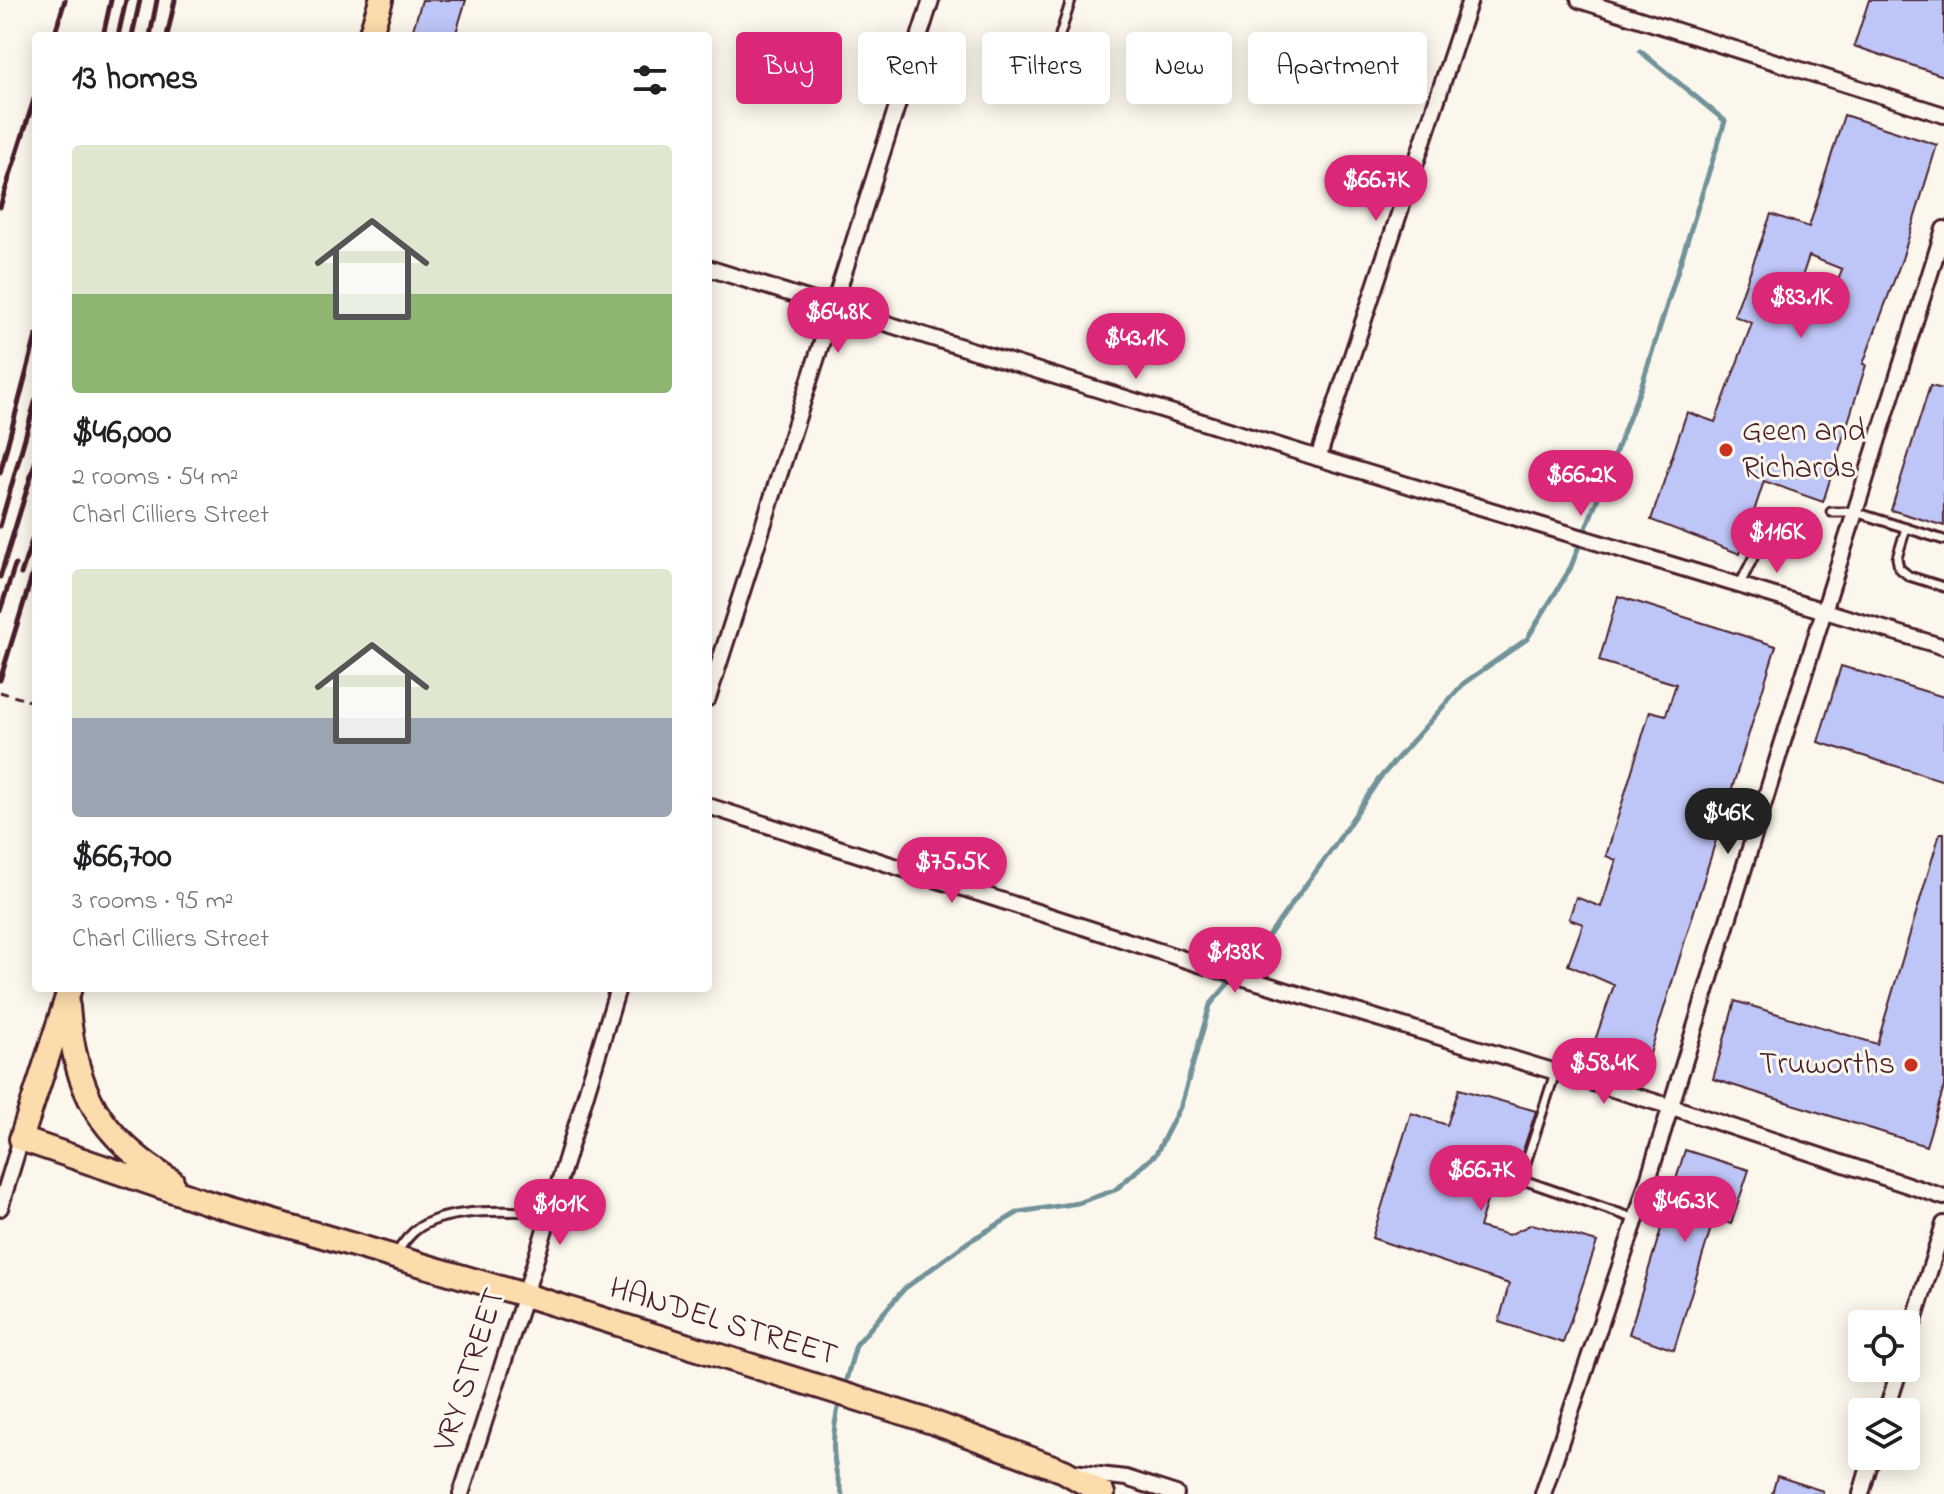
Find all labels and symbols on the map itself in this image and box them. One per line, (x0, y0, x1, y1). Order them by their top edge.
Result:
pin: $66.7K (1311, 155, 1441, 223)
pin: $83.1K (1736, 272, 1866, 340)
pin: $64.8K (773, 287, 903, 355)
pin: $43.1K (1071, 313, 1201, 381)
place label: Geen and Richards (1742, 409, 1866, 493)
marker: Geen and Richards (1717, 441, 1735, 459)
pin: $66.2K (1516, 450, 1646, 518)
pin: $116K (1721, 507, 1833, 575)
pin: $46K (1681, 788, 1775, 856)
pin: $75.5K (887, 837, 1017, 905)
pin: $138K (1179, 927, 1291, 995)
pin: $58.4K (1539, 1038, 1669, 1106)
place label: Truworths (1759, 1042, 1895, 1089)
marker: Truworths (1902, 1056, 1920, 1074)
pin: $66.7K (1416, 1145, 1546, 1213)
pin: $46.3K (1620, 1176, 1750, 1244)
pin: $101K (504, 1179, 616, 1247)
street label: HANDEL STREET (603, 1266, 843, 1380)
street label: VRY STREET (422, 1282, 519, 1459)

